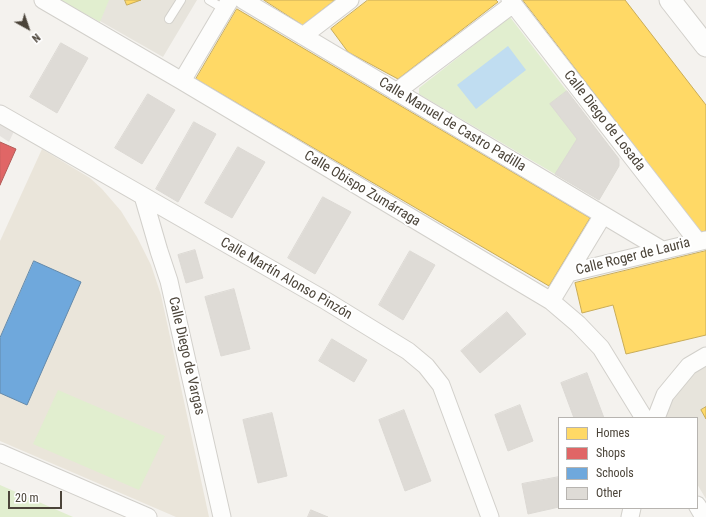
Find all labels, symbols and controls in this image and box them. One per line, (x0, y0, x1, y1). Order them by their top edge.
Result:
north arrow (8, 8, 48, 48)
text: N (29, 30, 43, 45)
street label: Calle Diego de Losada (560, 67, 648, 175)
street label: Calle Manuel de Castro Padilla (375, 74, 529, 176)
street label: Calle Obispo Zumárraga (301, 148, 423, 230)
street label: Calle Martín Alonso Pinzón (217, 234, 355, 324)
street label: Calle Roger de Lauria (574, 235, 692, 279)
street label: Calle Diego de Vargas (164, 295, 208, 417)
legend (558, 417, 698, 509)
text: Homes (596, 426, 630, 440)
text: Shops (596, 446, 625, 460)
text: Schools (596, 466, 634, 480)
scale bar (10, 483, 64, 509)
text: Other (596, 486, 622, 500)
text: 20 m (15, 491, 39, 505)

